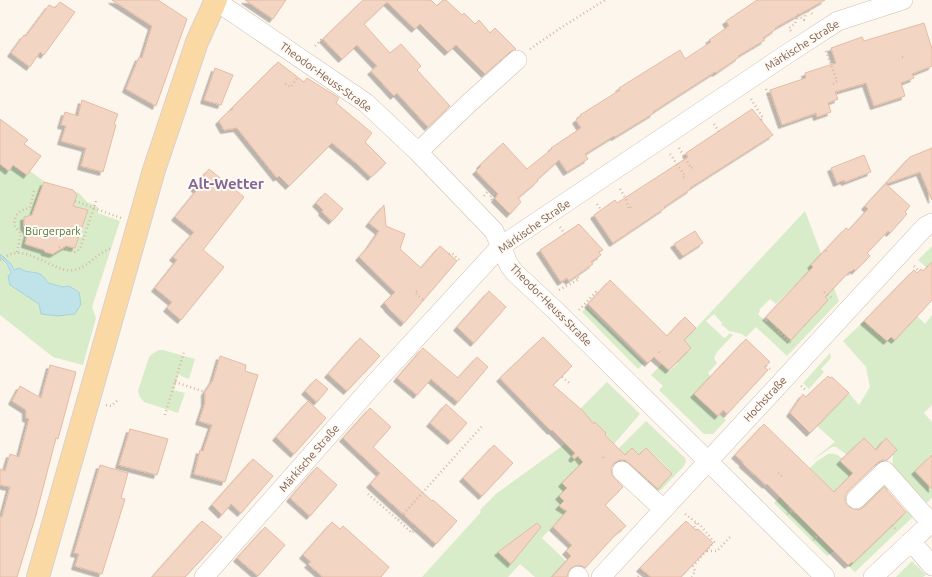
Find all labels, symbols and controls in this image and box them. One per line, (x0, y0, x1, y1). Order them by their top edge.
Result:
street label: Märkische Straße (763, 17, 841, 73)
street label: Theodor-Heuss-Straße (278, 40, 374, 114)
district label: Alt-Wetter (188, 175, 265, 192)
street label: Märkische Straße (496, 197, 572, 255)
park label: Bürgerpark (25, 225, 81, 237)
street label: Theodor-Heuss-Straße (508, 262, 594, 348)
street label: Hochstraße (741, 374, 789, 424)
street label: Märkische Straße (277, 422, 341, 494)

